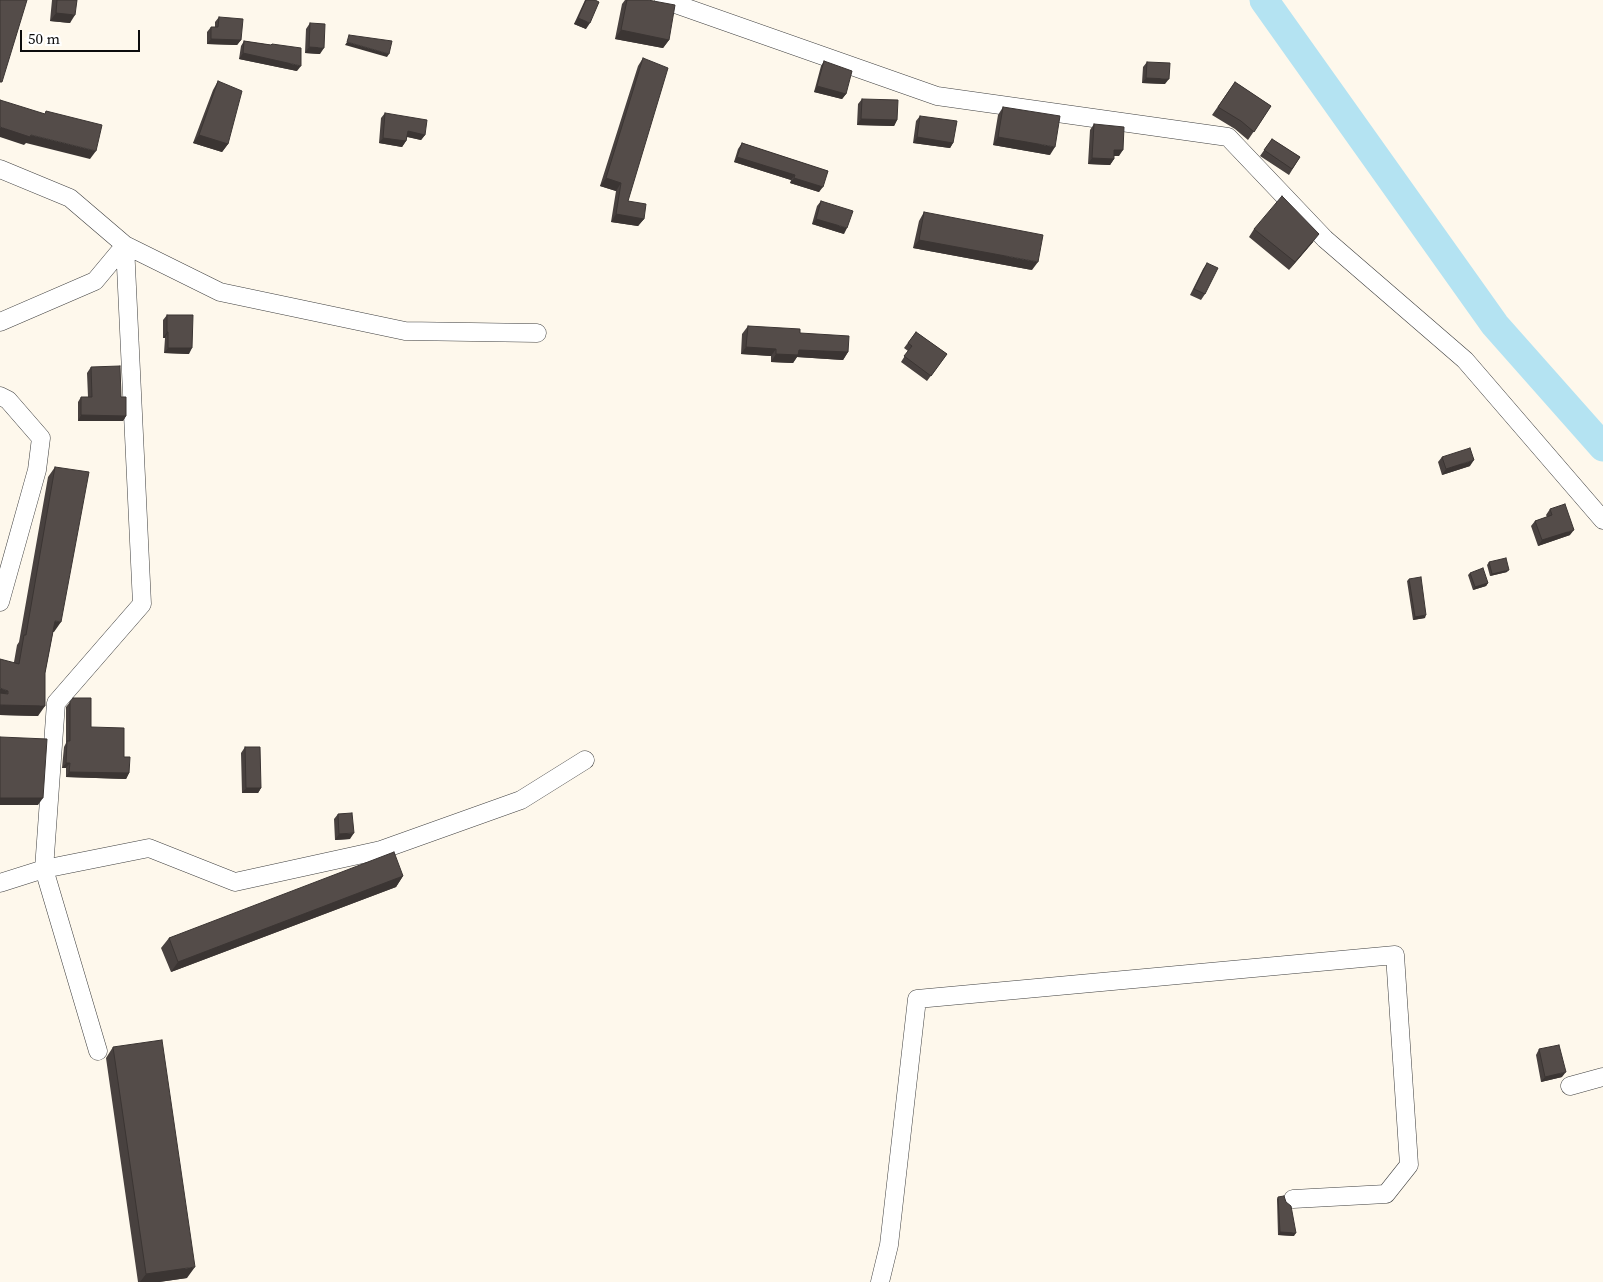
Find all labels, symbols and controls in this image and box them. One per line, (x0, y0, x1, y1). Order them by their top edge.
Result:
scale bar (22, 20, 142, 52)
text: 50 m (28, 28, 60, 49)

